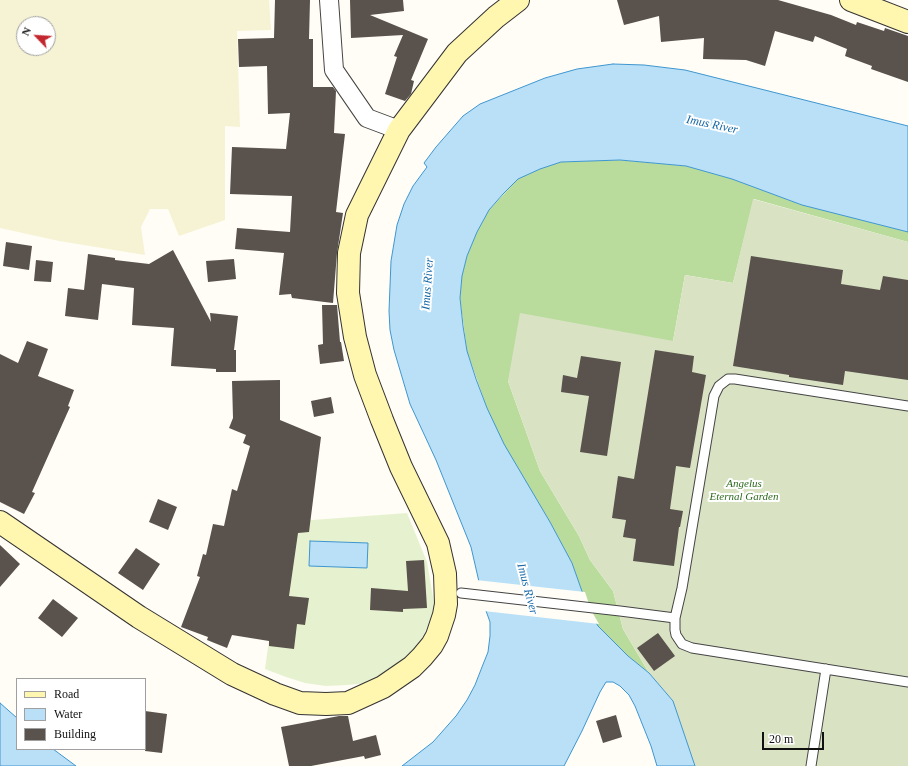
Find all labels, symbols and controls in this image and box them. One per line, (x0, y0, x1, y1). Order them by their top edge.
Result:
north arrow (16, 16, 56, 56)
text: N (19, 25, 33, 37)
water label: Imus River (685, 113, 739, 137)
water label: Imus River (419, 257, 437, 311)
park label: Angelus Eternal Garden (710, 477, 778, 503)
water label: Imus River (513, 562, 541, 616)
legend (16, 678, 146, 750)
text: Road (54, 687, 79, 701)
text: Water (54, 707, 82, 721)
scale bar (764, 724, 826, 750)
text: Building (54, 727, 96, 741)
text: 20 m (769, 732, 793, 746)

